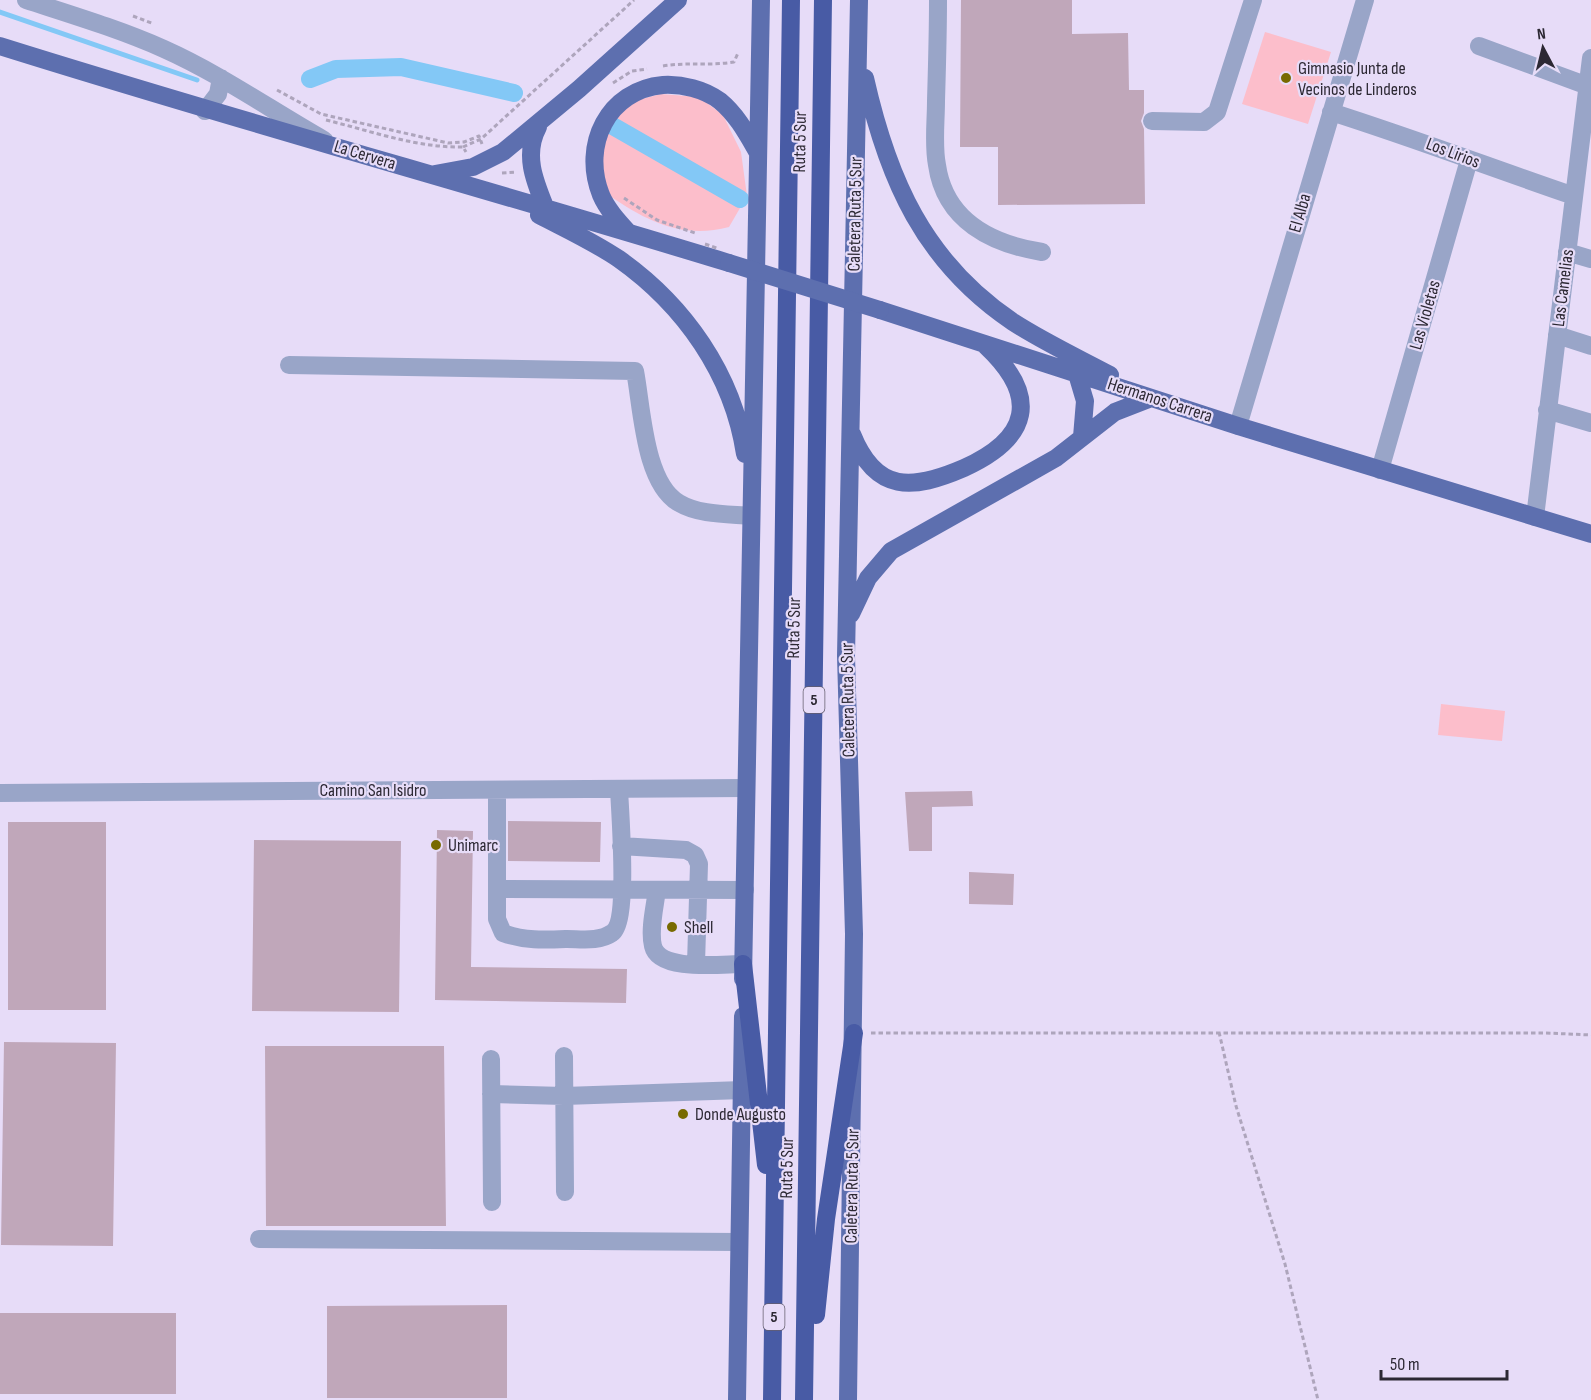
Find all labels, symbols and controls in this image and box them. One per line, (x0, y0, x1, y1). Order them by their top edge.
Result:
north arrow (1513, 18, 1573, 78)
text: N (1536, 25, 1547, 45)
place label: Gimnasio Junta de Vecinos de Linderos (1298, 58, 1417, 100)
marker: Gimnasio Junta de Vecinos de Linderos (1279, 71, 1293, 85)
street label: Ruta 5 Sur (789, 111, 811, 173)
street label: Los Lirios (1423, 133, 1483, 173)
street label: La Cervera (332, 136, 398, 174)
street label: Caletera Ruta 5 Sur (844, 156, 866, 272)
street label: El Alba (1284, 191, 1316, 235)
street label: Las Camelias (1548, 248, 1578, 328)
street label: Las Violetas (1405, 278, 1445, 352)
street label: Hermanos Carrera (1105, 373, 1215, 427)
street label: Ruta 5 Sur (783, 597, 805, 659)
street label: Caletera Ruta 5 Sur (837, 642, 859, 758)
road number: 5 (804, 687, 824, 713)
street label: Camino San Isidro (320, 780, 426, 801)
place label: Unimarc (448, 835, 499, 856)
marker: Unimarc (429, 838, 443, 852)
place label: Shell (684, 917, 713, 938)
marker: Shell (665, 920, 679, 934)
place label: Donde Augusto (695, 1104, 786, 1125)
marker: Donde Augusto (676, 1107, 690, 1121)
street label: Caletera Ruta 5 Sur (841, 1128, 863, 1244)
street label: Ruta 5 Sur (776, 1137, 798, 1199)
road number: 5 (764, 1304, 784, 1330)
scale bar (1381, 1343, 1507, 1381)
text: 50 m (1390, 1354, 1420, 1375)

